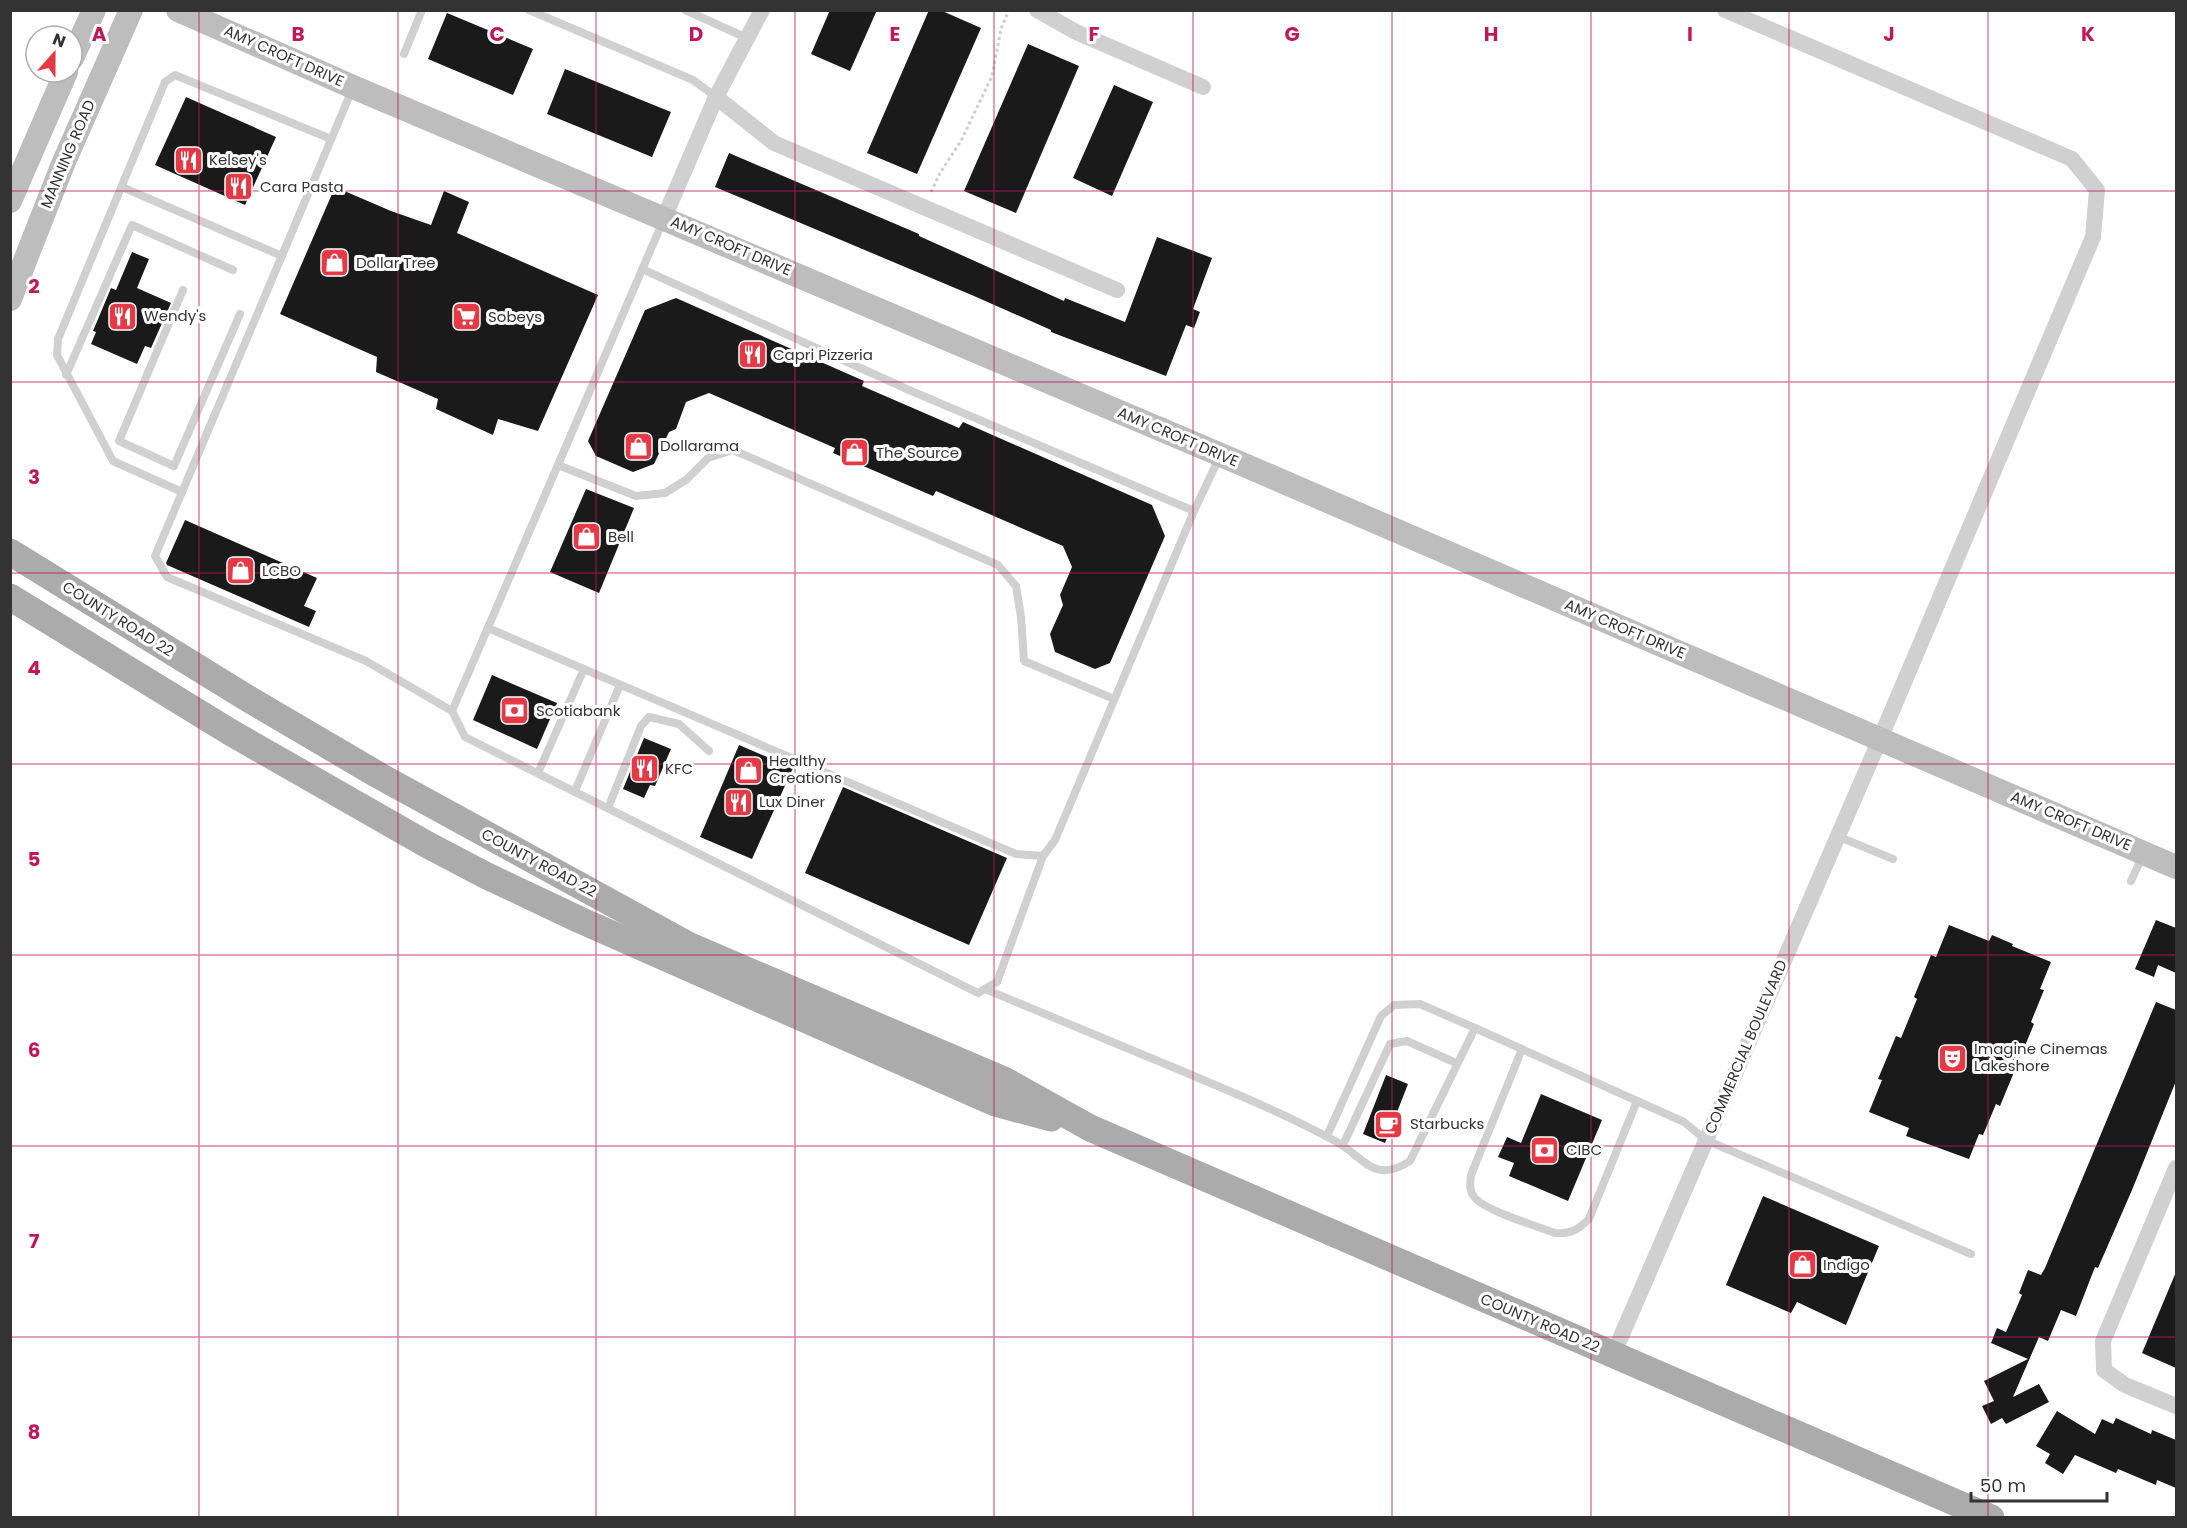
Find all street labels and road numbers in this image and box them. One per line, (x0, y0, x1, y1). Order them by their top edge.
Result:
street label: AMY CROFT DRIVE (221, 20, 347, 91)
street label: MANNING ROAD (35, 96, 100, 211)
street label: AMY CROFT DRIVE (668, 211, 795, 280)
street label: AMY CROFT DRIVE (1115, 402, 1242, 471)
street label: COUNTY ROAD 22 (59, 576, 178, 661)
street label: AMY CROFT DRIVE (1562, 594, 1689, 663)
street label: AMY CROFT DRIVE (2008, 786, 2135, 855)
street label: COUNTY ROAD 22 (478, 823, 601, 902)
street label: COMMERCIAL BOULEVARD (1699, 957, 1792, 1137)
street label: COUNTY ROAD 22 (1477, 1288, 1603, 1357)

